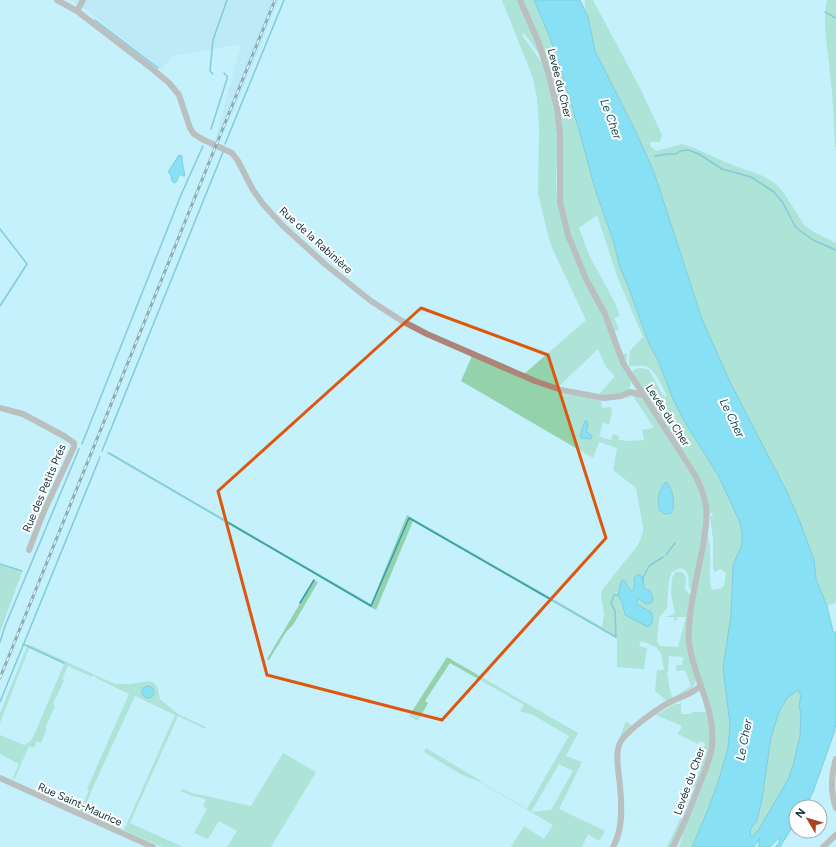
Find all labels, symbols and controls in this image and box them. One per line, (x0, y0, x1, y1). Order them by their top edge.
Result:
street label: Levée du Cher (545, 47, 574, 119)
water label: Le Cher (597, 97, 625, 142)
street label: Rue de la Rabinière (277, 204, 355, 277)
street label: Levée du Cher (643, 382, 693, 449)
water label: Le Cher (717, 396, 748, 441)
street label: Rue des Petits Prés (20, 442, 69, 534)
water label: Le Cher (733, 717, 755, 762)
street label: Levée du Cher (671, 745, 708, 817)
street label: Rue Saint-Maurice (36, 780, 124, 829)
north arrow (788, 799, 828, 839)
text: N (793, 806, 808, 821)

